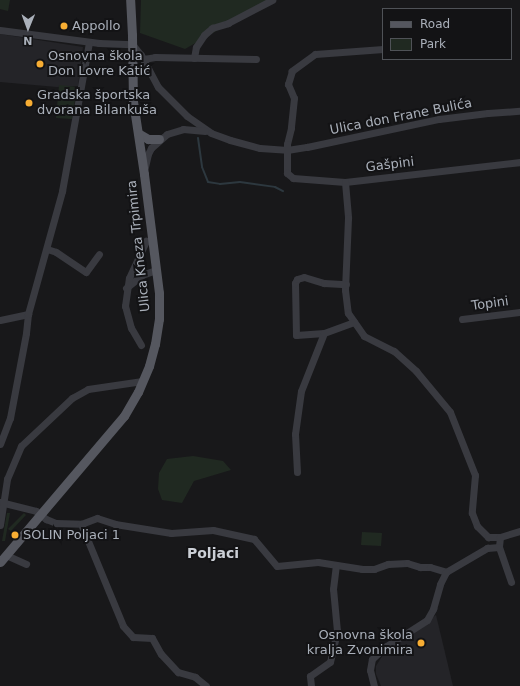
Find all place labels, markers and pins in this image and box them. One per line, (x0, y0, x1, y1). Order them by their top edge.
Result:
place label: Appollo (72, 18, 121, 34)
marker: Appollo (59, 21, 69, 31)
place label: Osnovna škola Don Lovre Katić (48, 49, 150, 80)
marker: Osnovna škola Don Lovre Katić (35, 59, 45, 69)
place label: Gradska športska dvorana Bilankuša (37, 88, 157, 119)
marker: Gradska športska dvorana Bilankuša (24, 98, 34, 108)
place label: SOLIN Poljaci 1 (23, 527, 120, 543)
marker: SOLIN Poljaci 1 (10, 530, 20, 540)
place label: Osnovna škola kralja Zvonimira (307, 628, 413, 659)
marker: Osnovna škola kralja Zvonimira (416, 638, 426, 648)

